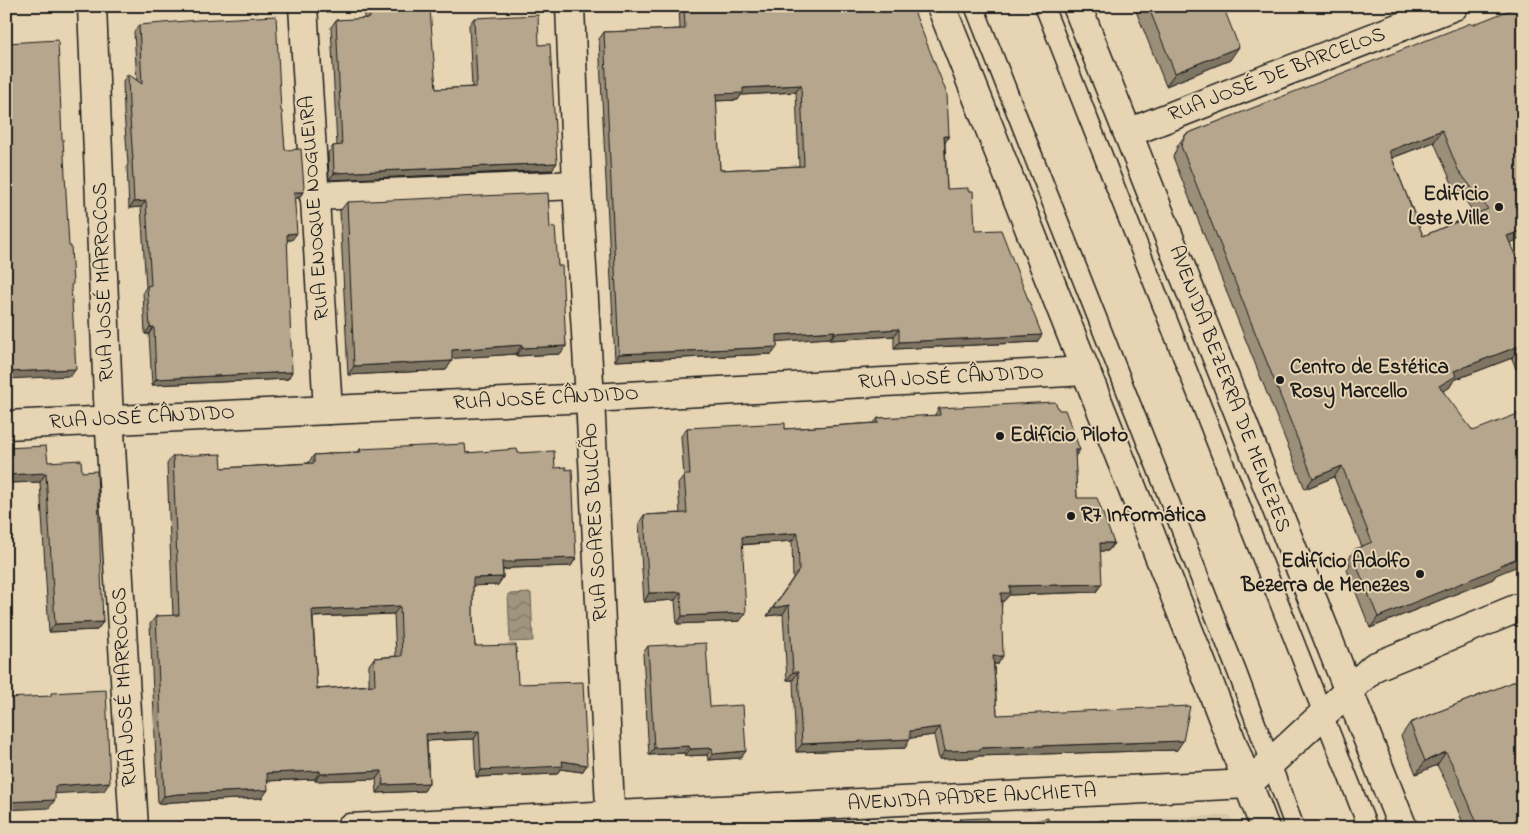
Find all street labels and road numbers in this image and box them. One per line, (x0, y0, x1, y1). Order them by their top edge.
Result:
street label: RUA JOSÉ DE BARCELOS (1164, 20, 1390, 130)
street label: RUA ENOQUE NOGUEIRA (292, 95, 338, 321)
street label: RUA JOSÉ MARROCOS (86, 182, 122, 382)
street label: AVENIDA BEZERRA DE MENEZES (1160, 241, 1298, 537)
street label: RUA JOSÉ CÂNDIDO (857, 356, 1044, 398)
street label: RUA JOSÉ CÂNDIDO (452, 377, 639, 419)
street label: RUA JOSÉ CÂNDIDO (48, 396, 235, 438)
street label: RUA SOARES BULCÃO (576, 422, 616, 622)
street label: RUA JOSÉ MARROCOS (105, 587, 145, 787)
street label: AVENIDA PADRE ANCHIETA (847, 776, 1097, 820)

